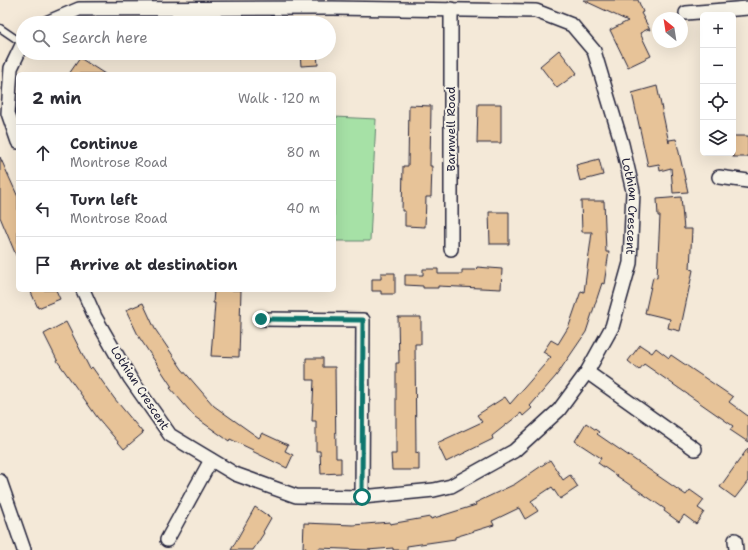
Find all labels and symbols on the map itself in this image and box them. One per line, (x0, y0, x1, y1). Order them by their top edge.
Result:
north arrow (652, 12, 688, 48)
street label: Barnwell Road (443, 86, 459, 172)
street label: Lothian Crescent (618, 156, 642, 255)
route end (252, 310, 270, 328)
street label: Lothian Crescent (107, 343, 173, 433)
route start (353, 488, 371, 506)

